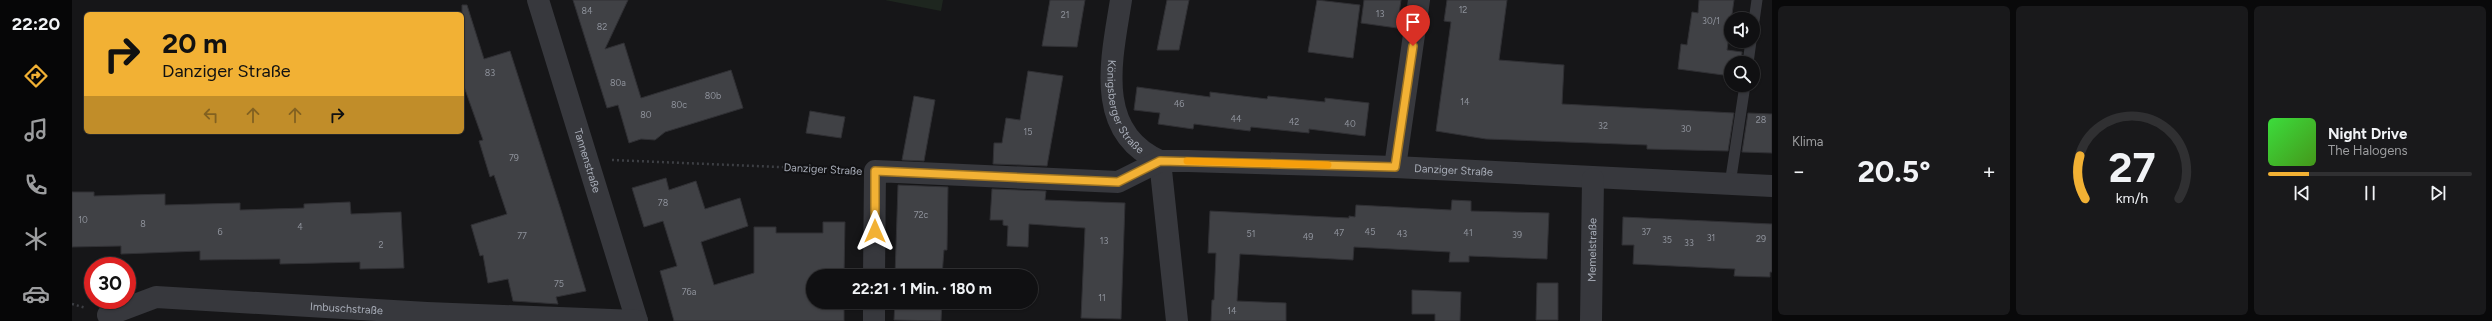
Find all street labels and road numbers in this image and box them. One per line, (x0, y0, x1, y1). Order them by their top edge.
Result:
street label: Königsberger Straße (1104, 59, 1146, 157)
street label: Tannenstraße (571, 127, 603, 194)
street label: Danziger Straße (783, 161, 863, 178)
street label: Danziger Straße (1414, 162, 1493, 179)
street label: Memelstraße (1586, 218, 1599, 282)
street label: Imbuschstraße (310, 300, 383, 317)

